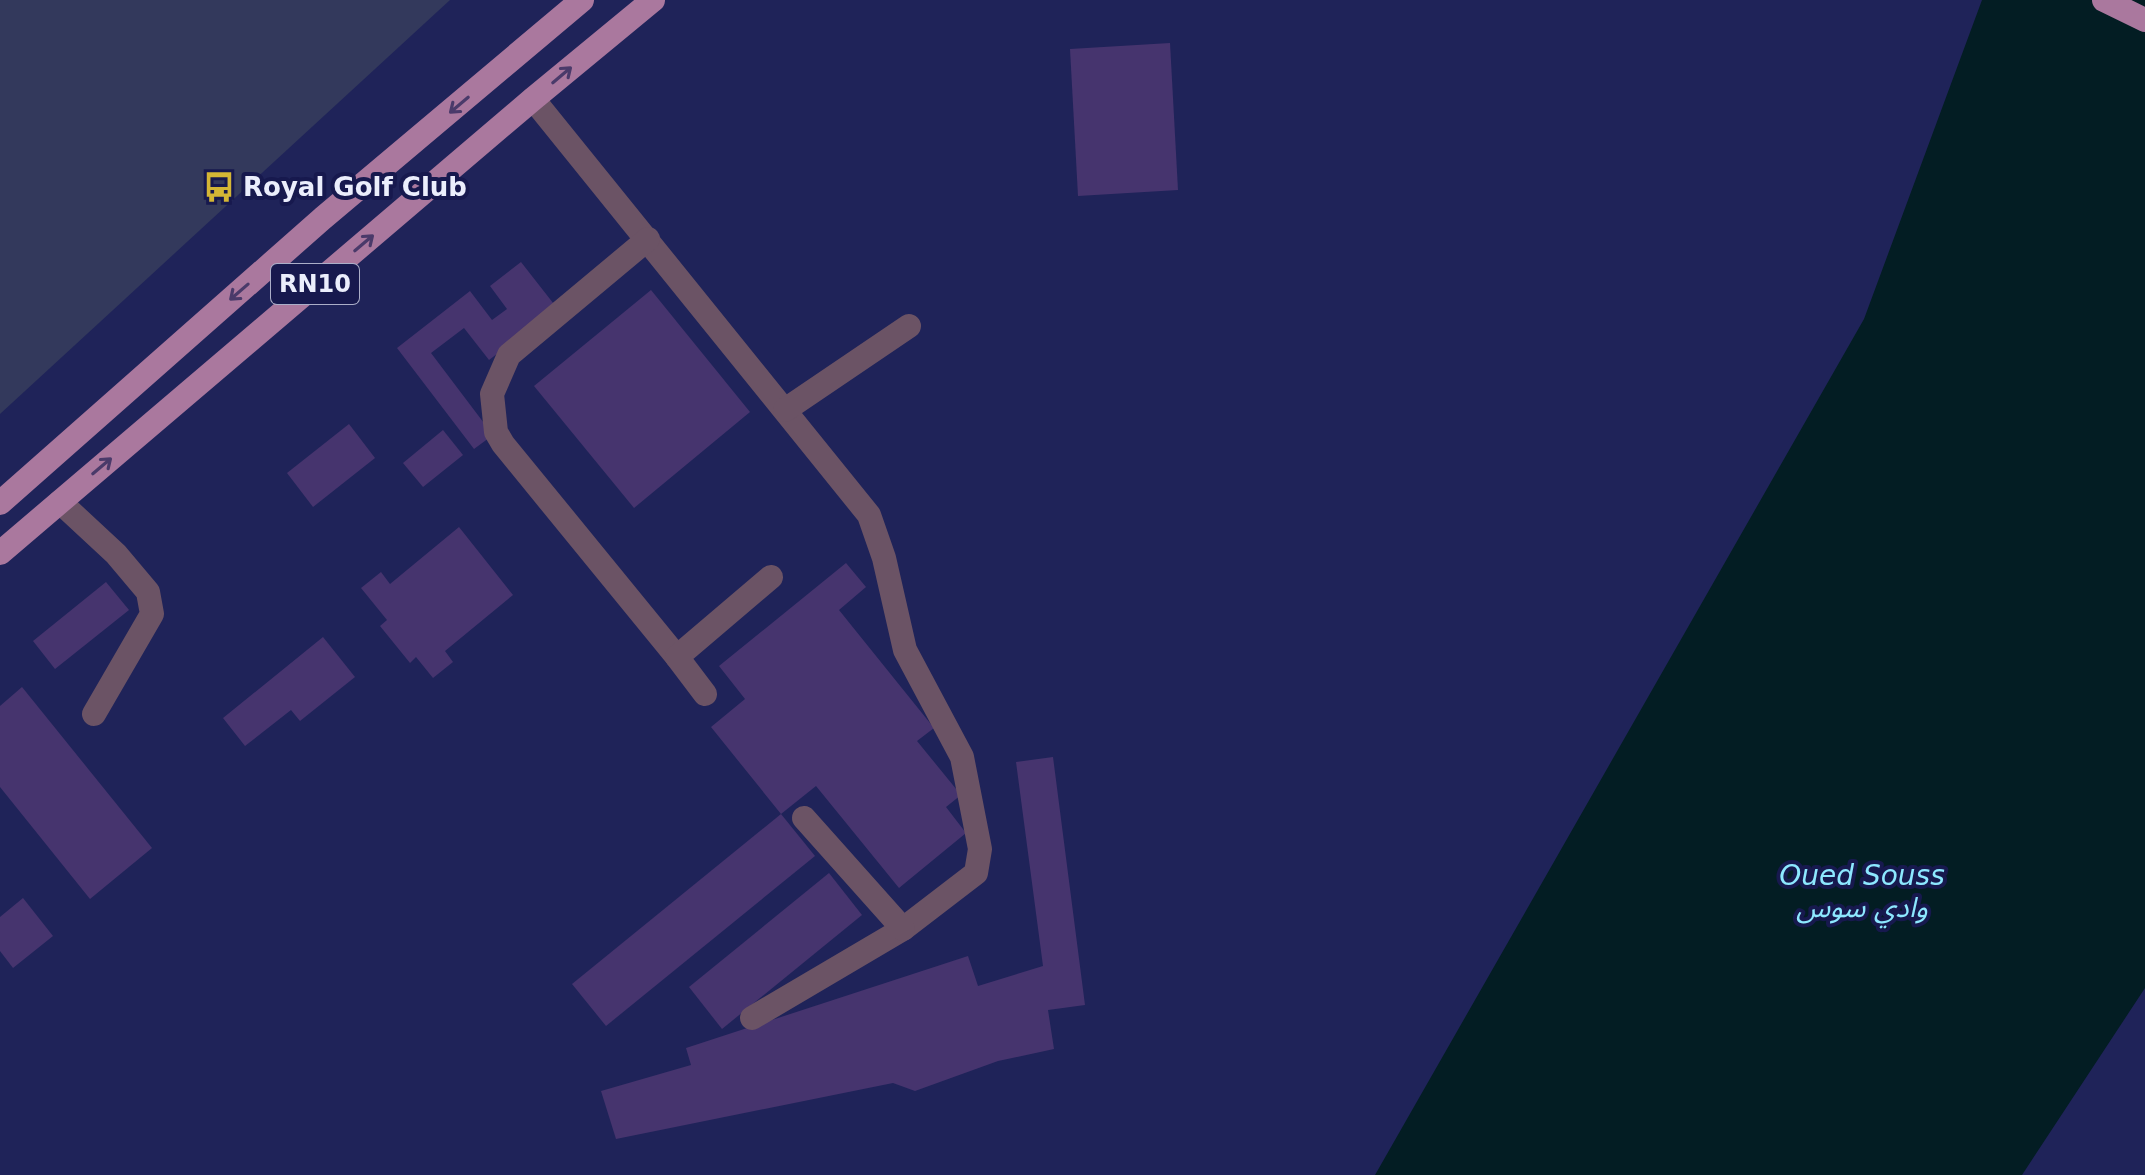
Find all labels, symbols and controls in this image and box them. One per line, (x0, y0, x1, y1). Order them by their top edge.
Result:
one-way arrow (551, 66, 572, 84)
one-way arrow (449, 96, 469, 114)
bus stop icon: Royal Golf Club (202, 170, 236, 204)
place label: Royal Golf Club (243, 172, 467, 202)
one-way arrow (353, 234, 373, 252)
road number: RN10 (271, 264, 359, 304)
one-way arrow (230, 283, 250, 301)
one-way arrow (91, 457, 112, 475)
water label: Oued Souss وادي سوس (1779, 859, 1945, 929)

